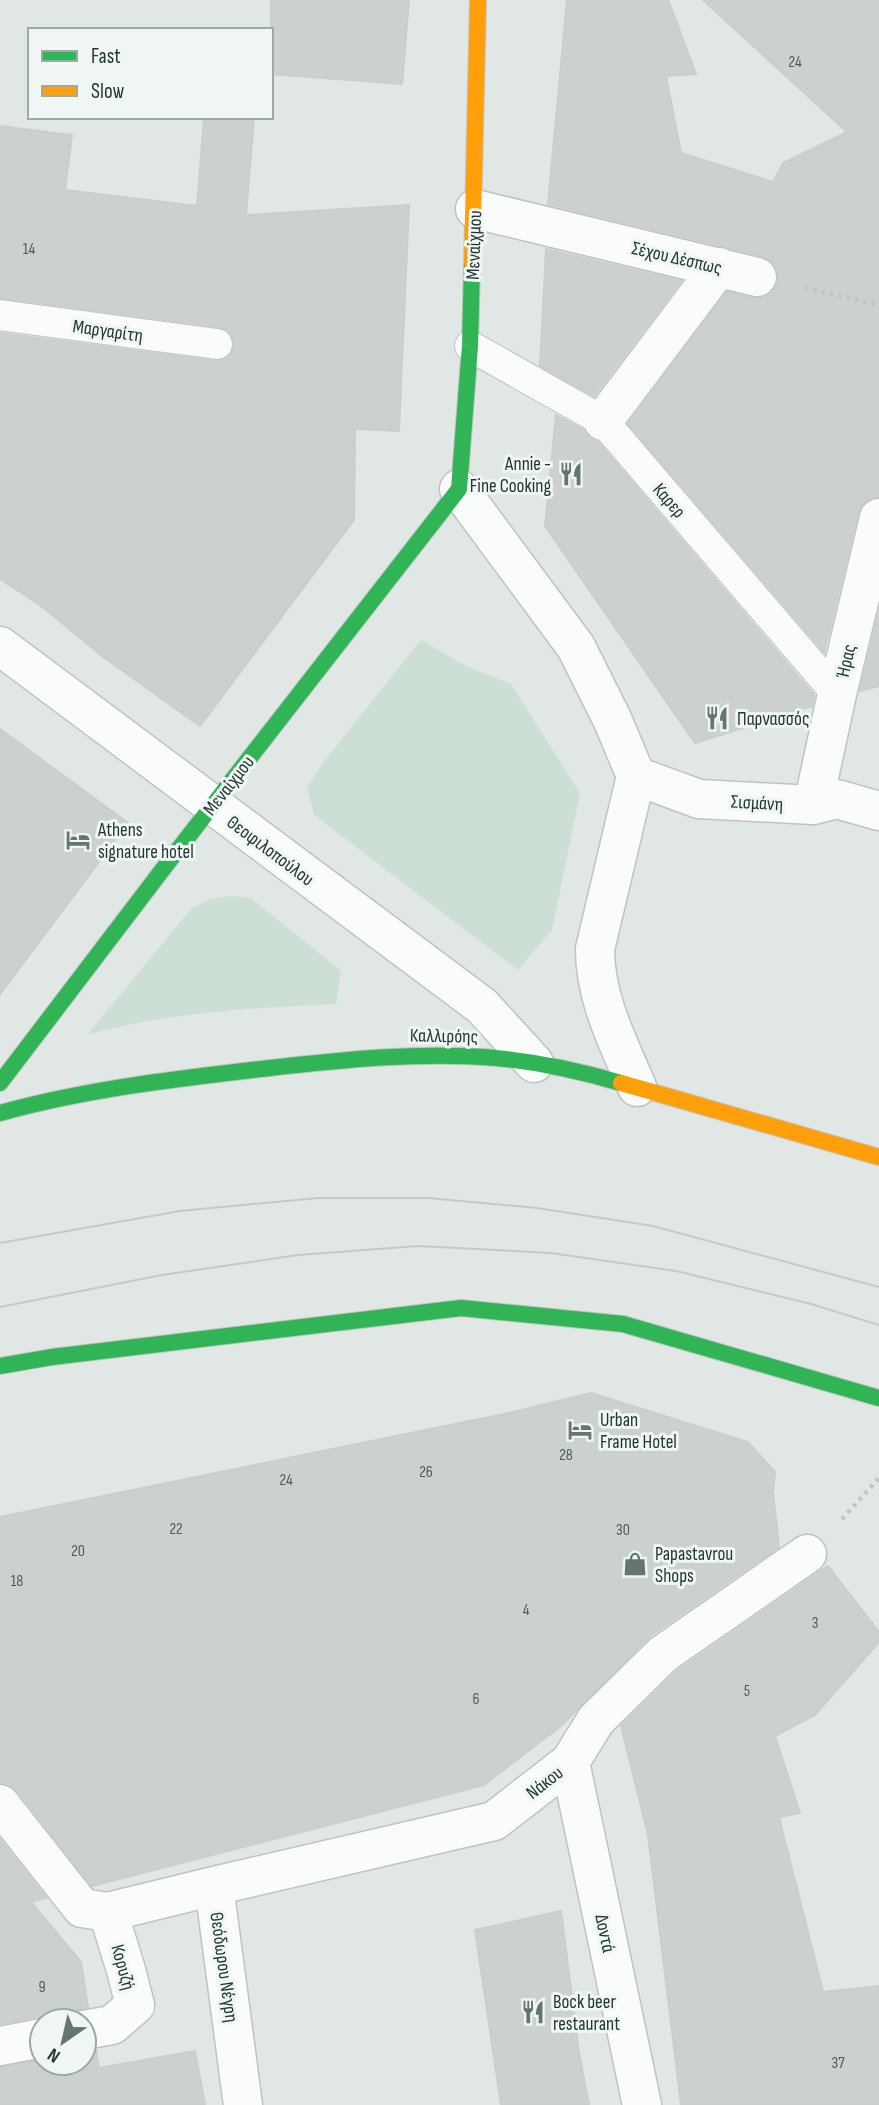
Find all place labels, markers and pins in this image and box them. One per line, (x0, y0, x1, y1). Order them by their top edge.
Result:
place label: Annie - Fine Cooking (470, 453, 551, 498)
restaurant icon: Annie - Fine Cooking (557, 460, 585, 488)
restaurant icon: Παρνασσός (703, 704, 731, 732)
place label: Παρνασσός (737, 708, 809, 731)
place label: Athens signature hotel (97, 819, 194, 864)
hotel icon: Athens signature hotel (64, 826, 92, 854)
place label: Urban Frame Hotel (600, 1409, 677, 1454)
hotel icon: Urban Frame Hotel (566, 1416, 594, 1444)
place label: Papastavrou Shops (655, 1543, 733, 1588)
shop icon: Papastavrou Shops (621, 1550, 649, 1578)
place label: Bock beer restaurant (553, 1991, 620, 2036)
restaurant icon: Bock beer restaurant (519, 1998, 547, 2026)

